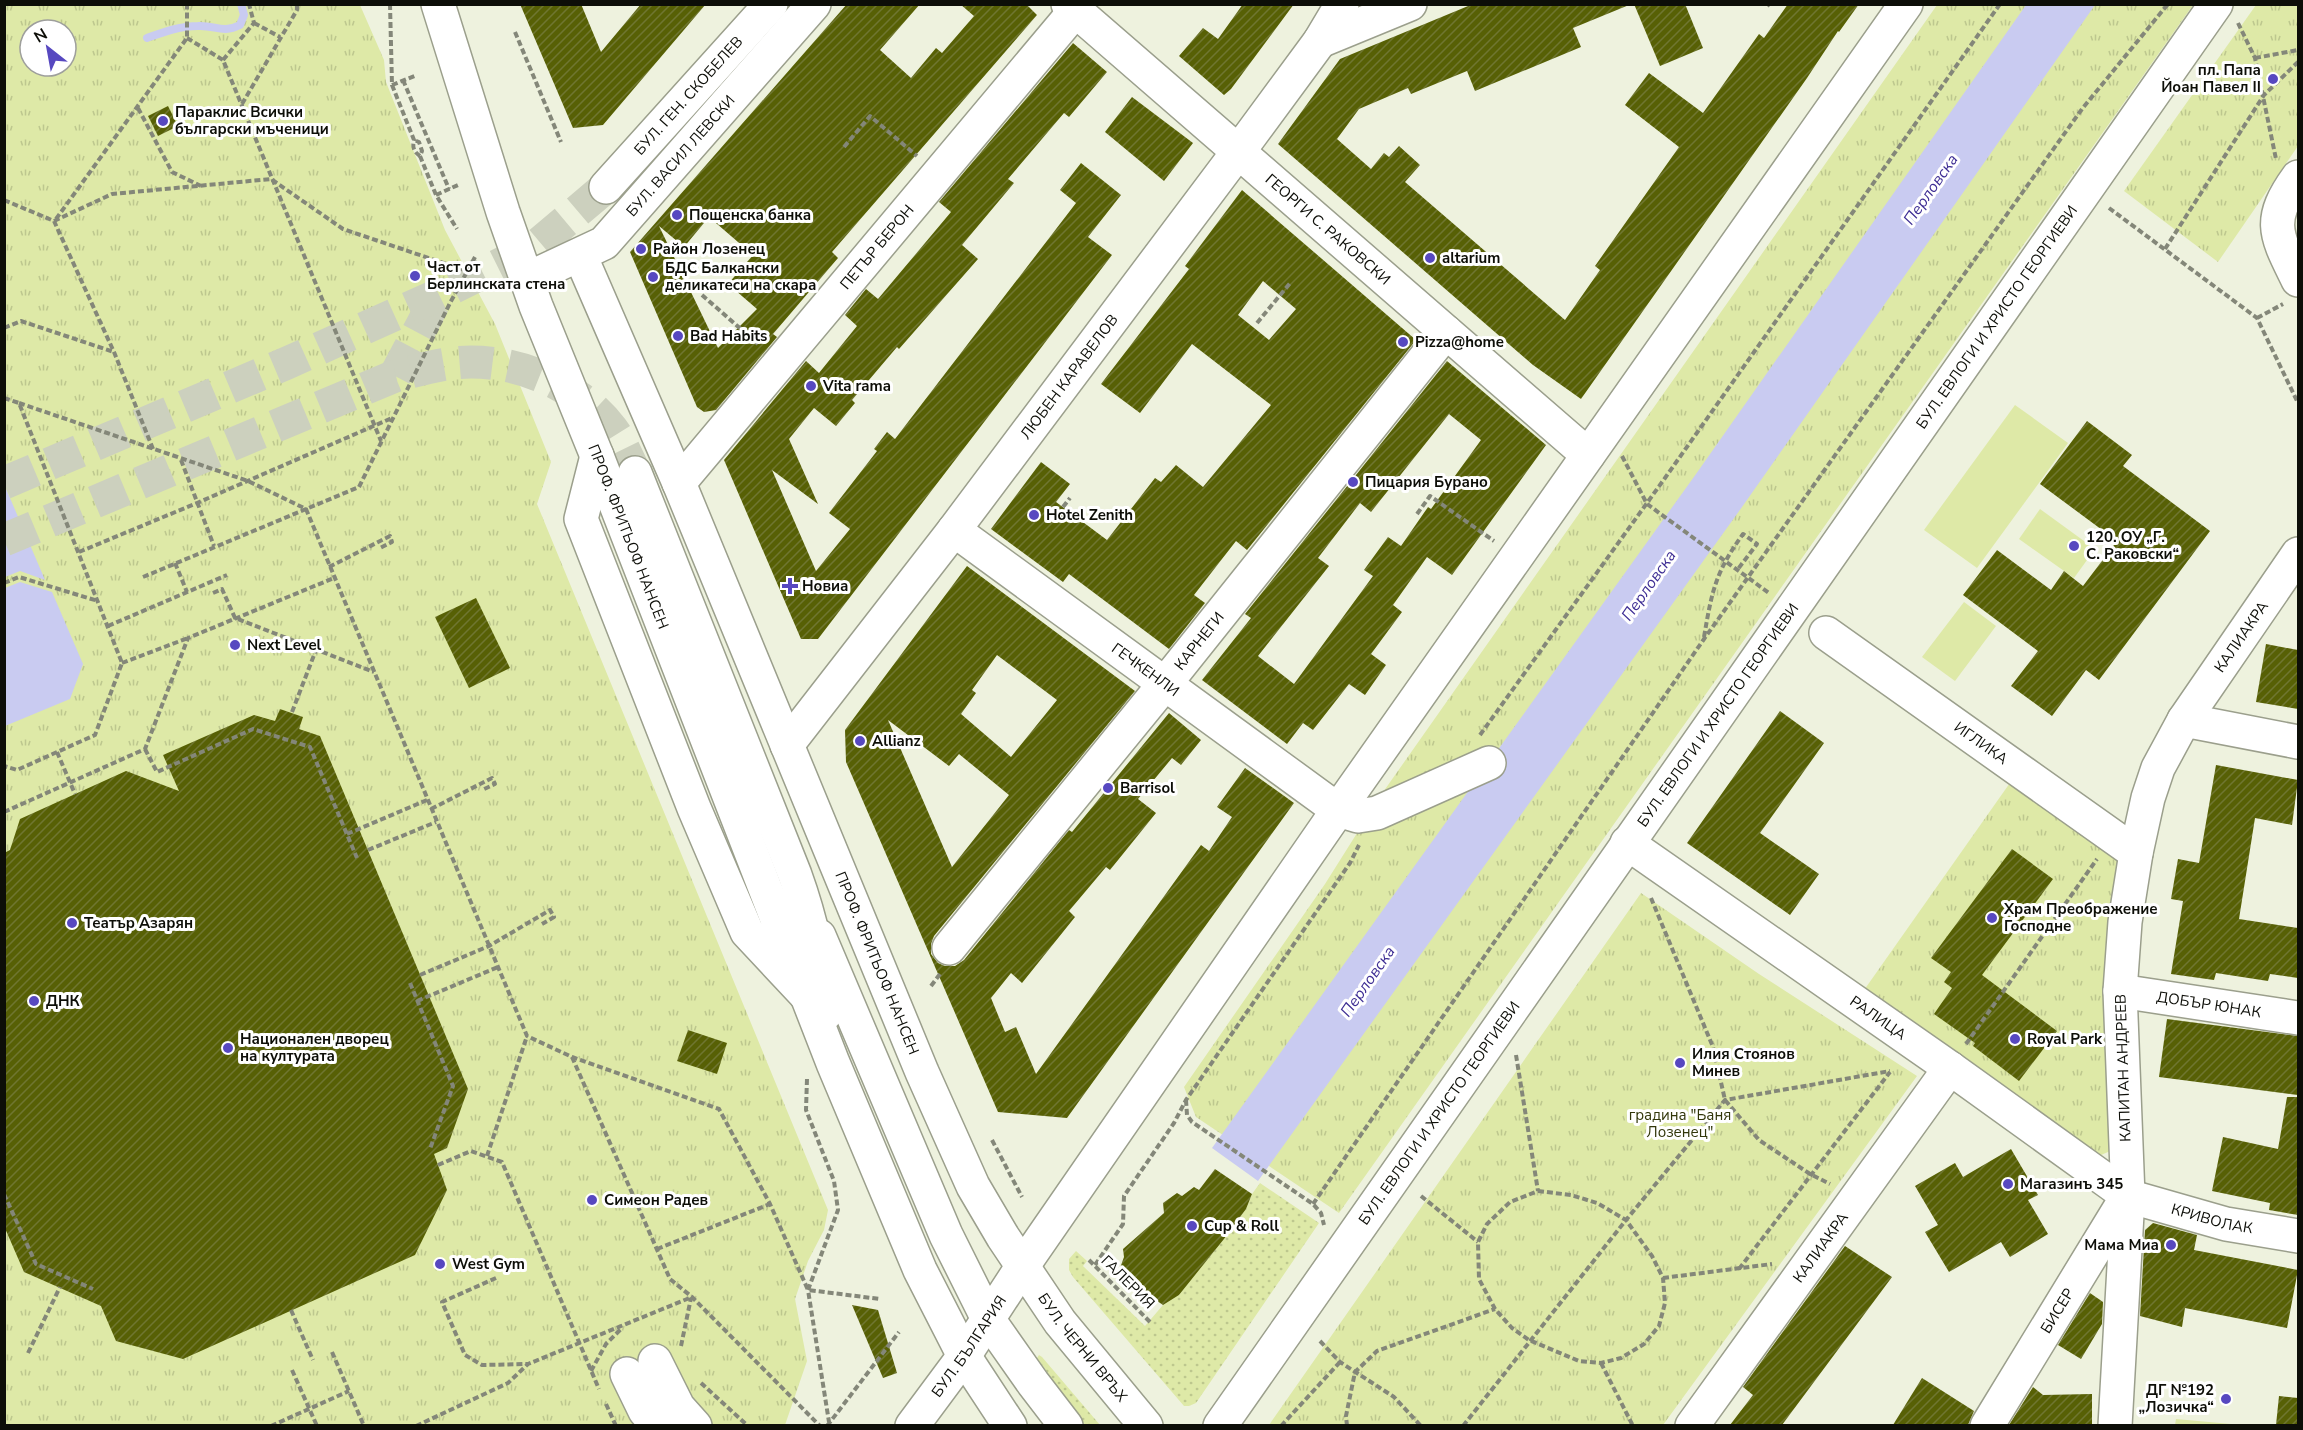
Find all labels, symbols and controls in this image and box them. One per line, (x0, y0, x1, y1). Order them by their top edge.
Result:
north arrow (18, 18, 78, 78)
text: N (30, 23, 52, 49)
street label: БУЛ. ГЕН. СКОБЕЛЕВ (630, 32, 747, 159)
place label: пл. Папа Йоан Павел II (2161, 60, 2261, 97)
marker: пл. Папа Йоан Павел II (2266, 72, 2280, 86)
street label: БУЛ. ВАСИЛ ЛЕВСКИ (622, 91, 739, 221)
place label: Параклис Всички български мъченици (175, 102, 329, 139)
marker: Параклис Всички български мъченици (156, 114, 170, 128)
water label: Перловска (1898, 150, 1963, 229)
street label: ГЕОРГИ С. РАКОВСКИ (1261, 169, 1395, 289)
street label: ПЕТЪР БЕРОН (835, 200, 918, 294)
street label: БУЛ. ЕВЛОГИ И ХРИСТО ГЕОРГИЕВИ (1912, 201, 2082, 433)
place label: Пощенска банка (689, 205, 811, 225)
marker: Пощенска банка (670, 208, 684, 222)
place label: Район Лозенец (653, 239, 766, 259)
marker: Район Лозенец (634, 242, 648, 256)
place label: altarium (1442, 248, 1500, 268)
marker: altarium (1423, 251, 1437, 265)
place label: Част от Берлинската стена (427, 257, 565, 294)
place label: БДС Балкански деликатеси на скара (665, 258, 817, 295)
marker: Част от Берлинската стена (408, 269, 422, 283)
marker: БДС Балкански деликатеси на скара (646, 270, 660, 284)
street label: ЛЮБЕН КАРАВЕЛОВ (1016, 310, 1123, 443)
place label: Bad Habits (690, 326, 767, 346)
marker: Bad Habits (671, 329, 685, 343)
place label: Pizza@home (1415, 332, 1504, 352)
marker: Pizza@home (1396, 335, 1410, 349)
place label: Vita rama (822, 376, 891, 396)
marker: Vita rama (804, 379, 818, 393)
street label: ПРОФ. ФРИТЬОФ НАНСЕН (583, 441, 673, 632)
place label: Пицария Бурано (1365, 472, 1488, 492)
marker: Пицария Бурано (1346, 475, 1360, 489)
place label: Hotel Zenith (1046, 505, 1133, 525)
marker: Hotel Zenith (1027, 508, 1041, 522)
place label: 120. ОУ „Г. С. Раковски“ (2086, 527, 2179, 564)
marker: 120. ОУ „Г. С. Раковски“ (2067, 539, 2081, 553)
water label: Перловска (1616, 546, 1681, 625)
place label: Новиа (802, 576, 848, 596)
marker: Новиа (783, 579, 797, 593)
street label: КАЛИАКРА (2210, 597, 2273, 676)
street label: БУЛ. ЕВЛОГИ И ХРИСТО ГЕОРГИЕВИ (1633, 599, 1803, 831)
street label: КАРНЕГИ (1170, 608, 1229, 674)
place label: Next Level (247, 635, 322, 655)
marker: Next Level (228, 638, 242, 652)
street label: ГЕЧКЕНЛИ (1108, 638, 1183, 701)
street label: ИГЛИКА (1950, 717, 2012, 769)
place label: Allianz (872, 731, 921, 751)
marker: Allianz (853, 734, 867, 748)
place label: Barrisol (1120, 778, 1175, 798)
marker: Barrisol (1101, 781, 1115, 795)
street label: ПРОФ. ФРИТЬОФ НАНСЕН (830, 869, 924, 1058)
place label: Храм Преображение Господне (2003, 899, 2158, 936)
marker: Храм Преображение Господне (1985, 911, 1999, 925)
place label: Театър Азарян (84, 913, 193, 933)
marker: Театър Азарян (65, 916, 79, 930)
water label: Перловска (1335, 942, 1400, 1021)
street label: ДОБЪР ЮНАК (2155, 987, 2263, 1022)
place label: ДНК (46, 991, 81, 1011)
street label: РАЛИЦА (1846, 991, 1910, 1045)
marker: ДНК (27, 994, 41, 1008)
street label: КАПИТАН АНДРЕЕВ (2110, 994, 2136, 1142)
street label: БУЛ. ЕВЛОГИ И ХРИСТО ГЕОРГИЕВИ (1354, 997, 1524, 1229)
place label: Национален дворец на културата (240, 1029, 389, 1066)
place label: Royal Park (2027, 1029, 2103, 1049)
marker: Royal Park (2008, 1032, 2022, 1046)
marker: Национален дворец на културата (221, 1041, 235, 1055)
place label: Илия Стоянов Минев (1692, 1044, 1795, 1081)
marker: Илия Стоянов Минев (1673, 1056, 1687, 1070)
park label: градина "Баня Лозенец" (1629, 1105, 1731, 1142)
place label: Магазинъ 345 (2020, 1174, 2123, 1194)
marker: Магазинъ 345 (2001, 1177, 2015, 1191)
place label: Симеон Радев (604, 1190, 708, 1210)
marker: Симеон Радев (585, 1193, 599, 1207)
street label: КРИВОЛАК (2169, 1199, 2255, 1238)
street label: КАЛИАКРА (1788, 1208, 1853, 1287)
place label: Cup & Roll (1204, 1216, 1279, 1236)
marker: Cup & Roll (1185, 1219, 1199, 1233)
place label: Мама Миа (2084, 1235, 2159, 1255)
marker: Мама Миа (2164, 1238, 2178, 1252)
street label: ГАЛЕРИЯ (1097, 1251, 1159, 1313)
place label: West Gym (452, 1254, 525, 1274)
marker: West Gym (433, 1257, 447, 1271)
street label: БИСЕР (2036, 1284, 2079, 1337)
street label: БУЛ. ЧЕРНИ ВРЪХ (1033, 1289, 1132, 1406)
street label: БУЛ. БЪЛГАРИЯ (927, 1292, 1011, 1401)
place label: ДГ №192 „Лозичка“ (2139, 1380, 2214, 1417)
marker: ДГ №192 „Лозичка“ (2219, 1392, 2233, 1406)

